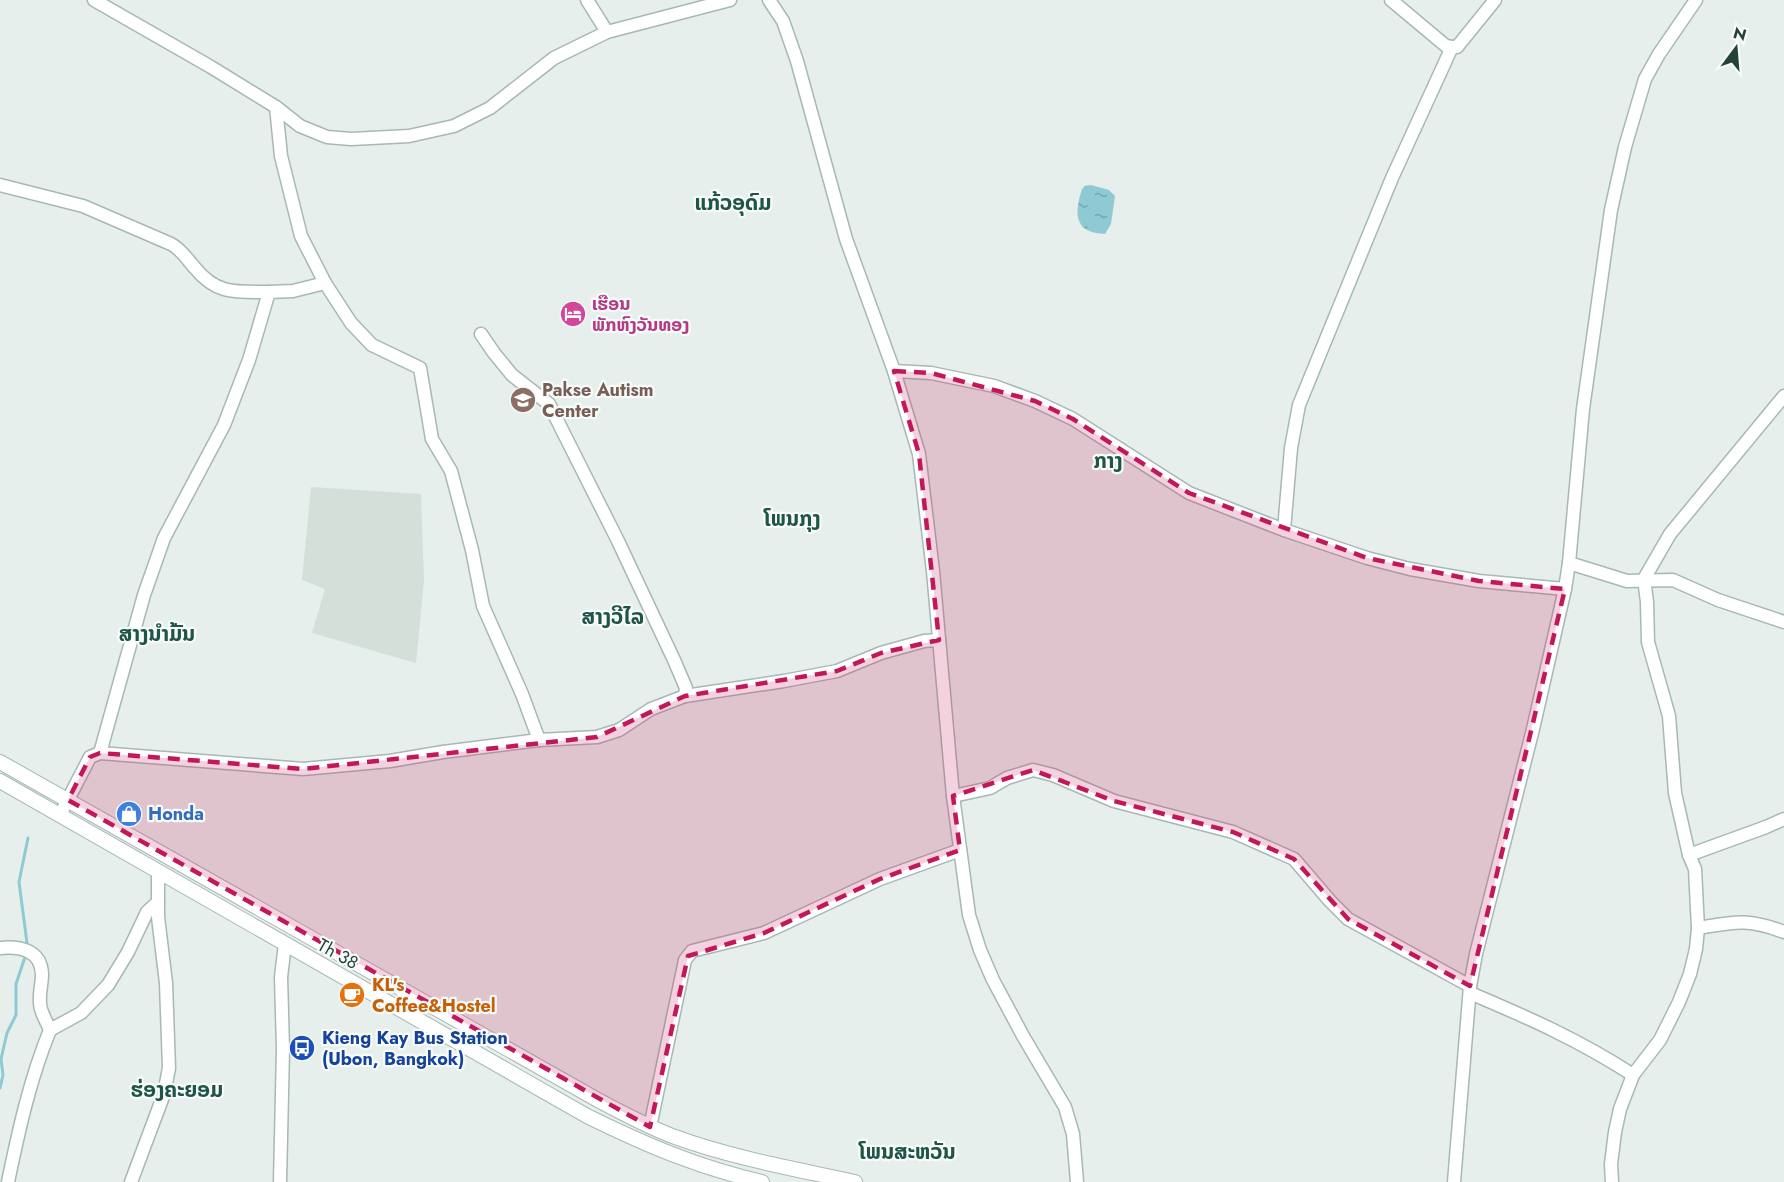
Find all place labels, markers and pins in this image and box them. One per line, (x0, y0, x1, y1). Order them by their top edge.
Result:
place label: ເຮືອນ ພັກຫົງວັນທອງ (592, 291, 689, 338)
hotel icon: ເຮືອນ ພັກຫົງວັນທອງ (558, 299, 588, 329)
place label: Pakse Autism Center (542, 377, 654, 424)
school or university icon: Pakse Autism Center (508, 385, 538, 415)
shop icon: Honda (114, 799, 144, 829)
place label: Honda (148, 801, 204, 827)
place label: KL's Coffee&Hostel (372, 972, 496, 1019)
cafe icon: KL's Coffee&Hostel (337, 980, 367, 1010)
place label: Kieng Kay Bus Station (Ubon, Bangkok) (322, 1025, 508, 1072)
bus stop icon: Kieng Kay Bus Station (Ubon, Bangkok) (287, 1033, 317, 1063)

